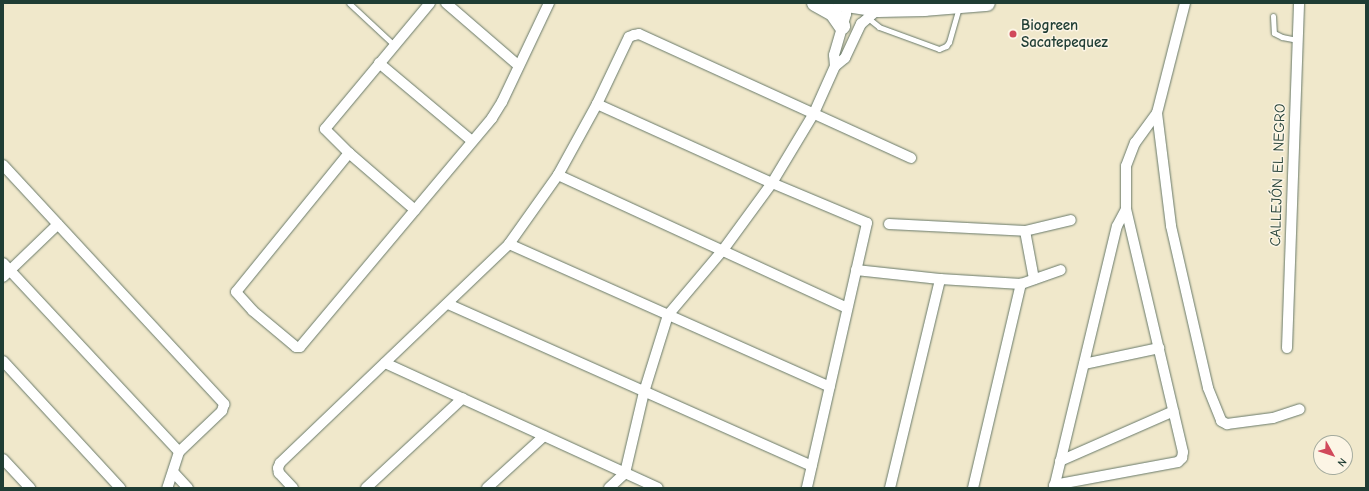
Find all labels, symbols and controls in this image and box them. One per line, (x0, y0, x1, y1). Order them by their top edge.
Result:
place label: Biogreen Sacatepequez (1021, 16, 1108, 51)
marker: Biogreen Sacatepequez (1008, 29, 1018, 39)
street label: CALLEJÓN EL NEGRO (1267, 103, 1289, 247)
north arrow (1313, 435, 1353, 475)
text: N (1335, 455, 1349, 469)

